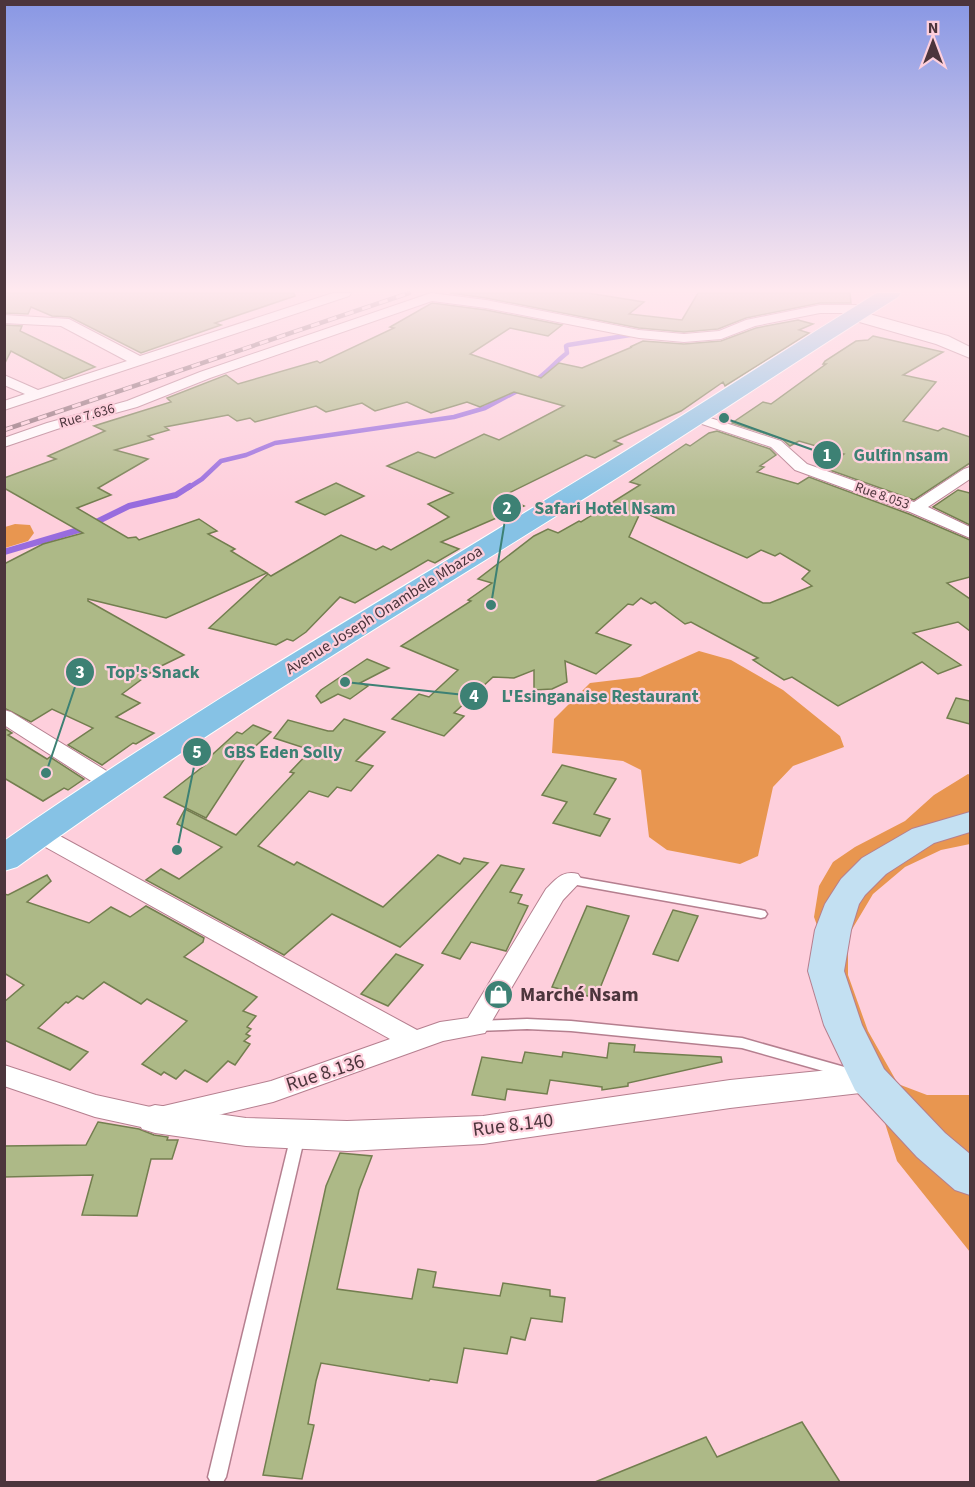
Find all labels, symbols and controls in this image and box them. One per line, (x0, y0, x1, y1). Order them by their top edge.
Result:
north arrow (903, 12, 963, 72)
text: N (928, 17, 938, 39)
street label: Rue 7.636 (57, 399, 117, 433)
callout: Gulfin nsam (812, 437, 961, 473)
text: 1 (822, 443, 832, 468)
text: Gulfin nsam (853, 443, 949, 468)
street label: Rue 8.053 (852, 477, 912, 515)
callout: Safari Hotel Nsam (492, 490, 688, 526)
text: 2 (502, 496, 512, 521)
text: Safari Hotel Nsam (534, 496, 676, 521)
street label: Avenue Joseph Onambele Mbazoa (281, 540, 487, 680)
callout: Top's Snack (65, 654, 212, 690)
text: 3 (75, 660, 85, 685)
text: Top's Snack (106, 660, 200, 685)
callout: L'Esinganaise Restaurant (459, 678, 710, 714)
text: 4 (469, 684, 479, 709)
text: L'Esinganaise Restaurant (501, 684, 699, 709)
callout: GBS Eden Solly (182, 734, 354, 770)
text: 5 (192, 740, 202, 765)
text: GBS Eden Solly (224, 740, 343, 765)
shop icon: Marché Nsam (483, 979, 515, 1011)
place label: Marché Nsam (520, 981, 639, 1009)
street label: Rue 8.136 (282, 1047, 368, 1099)
street label: Rue 8.140 (471, 1106, 555, 1144)

